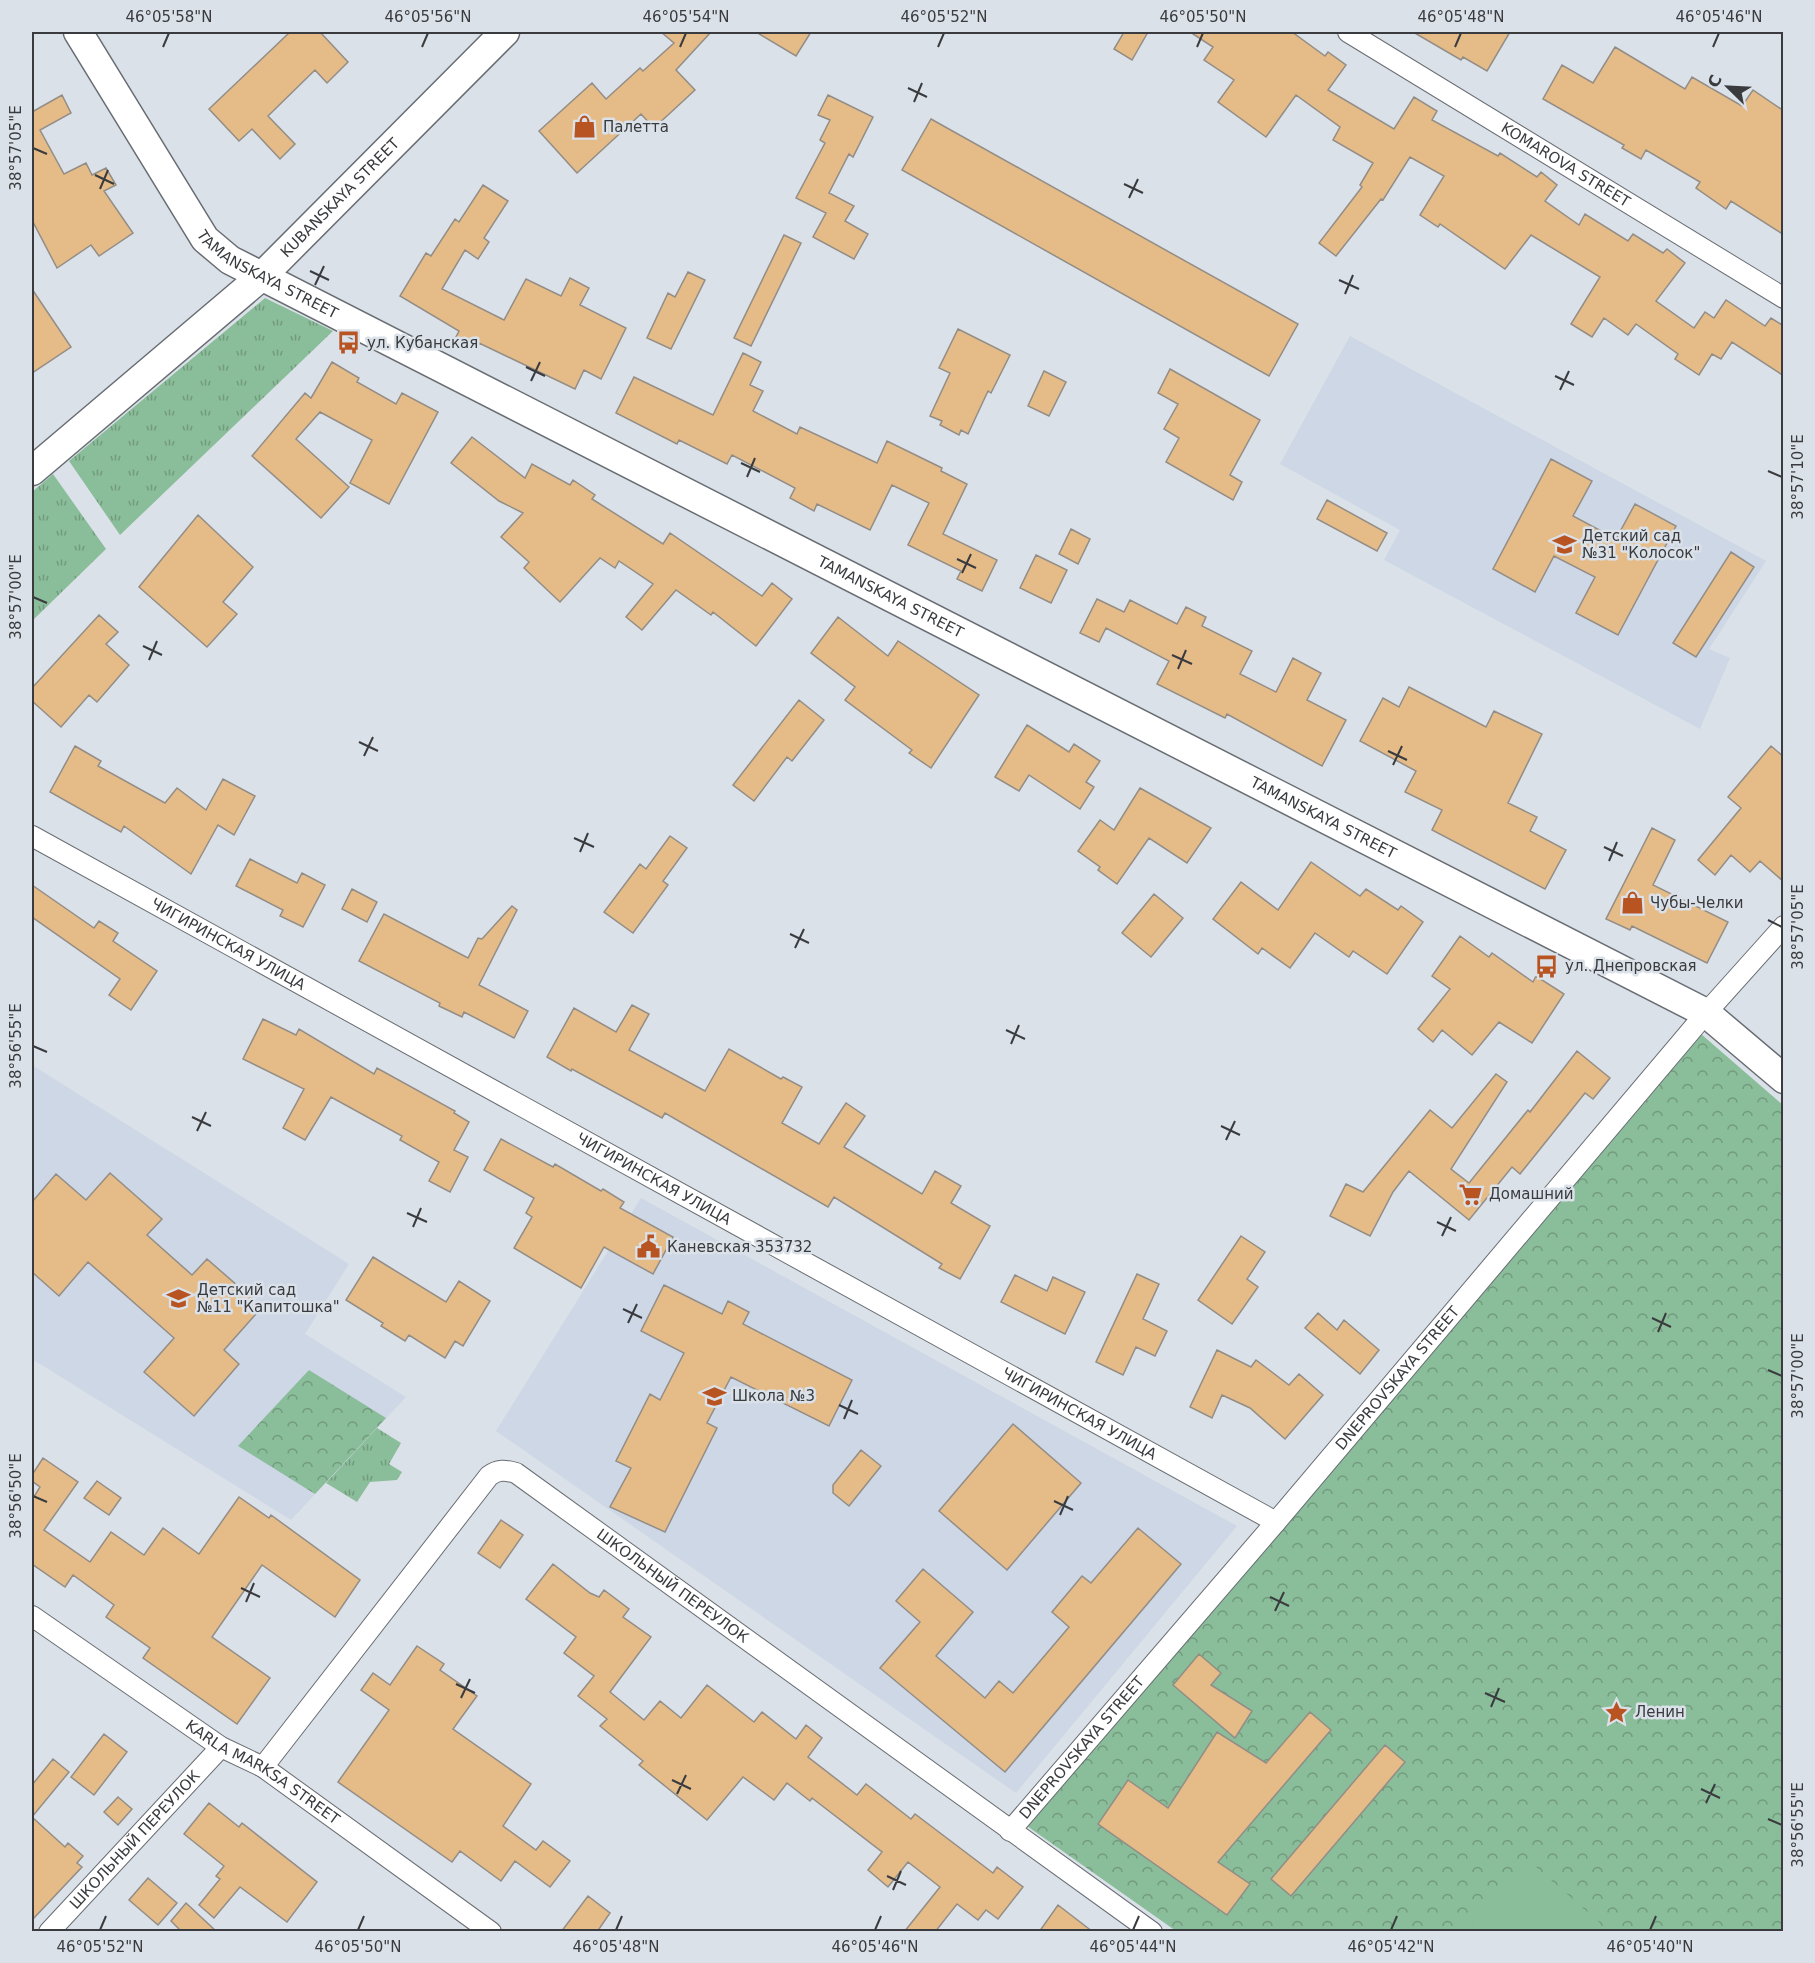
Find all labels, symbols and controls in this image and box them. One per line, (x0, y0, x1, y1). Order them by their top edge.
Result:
text: 46°05'58"N (125, 8, 213, 26)
text: 46°05'56"N (384, 8, 472, 26)
text: 46°05'54"N (642, 8, 730, 26)
text: 46°05'52"N (900, 8, 988, 26)
text: 46°05'50"N (1159, 8, 1247, 26)
text: 46°05'48"N (1417, 8, 1505, 26)
text: 46°05'46"N (1675, 8, 1763, 26)
north arrow (1698, 57, 1758, 117)
text: С (1704, 72, 1726, 90)
text: 38°57'05"E (7, 105, 25, 191)
shop icon: Палетта (572, 114, 598, 140)
place label: Палетта (603, 118, 669, 136)
street label: KOMAROVA STREET (1498, 119, 1634, 211)
street label: KUBANSKAYA STREET (277, 134, 404, 261)
street label: TAMANSKAYA STREET (192, 226, 342, 323)
bus stop icon: ул. Кубанская (336, 330, 362, 356)
place label: ул. Кубанская (367, 334, 478, 352)
text: 38°57'10"E (1789, 434, 1807, 520)
place label: Детский сад №31 "Колосок" (1582, 527, 1700, 562)
school or university icon: Детский сад №31 "Колосок" (1551, 532, 1577, 558)
street label: TAMANSKAYA STREET (814, 552, 967, 642)
text: 38°57'00"E (7, 554, 25, 640)
street label: TAMANSKAYA STREET (1247, 773, 1400, 863)
text: 38°57'05"E (1789, 884, 1807, 970)
shop icon: Чубы-Челки (1619, 890, 1645, 916)
street label: ЧИГИРИНСКАЯ УЛИЦА (148, 894, 309, 994)
place label: Чубы-Челки (1650, 894, 1744, 912)
bus stop icon: ул. Днепровская (1534, 953, 1560, 979)
place label: ул. Днепровская (1565, 957, 1697, 975)
text: 38°56'55"E (7, 1003, 25, 1089)
street label: ЧИГИРИНСКАЯ УЛИЦА (573, 1129, 735, 1229)
supermarket icon: Домашний (1458, 1181, 1484, 1207)
place label: Домашний (1489, 1185, 1573, 1203)
public building icon: Каневская 353732 (636, 1234, 662, 1260)
place label: Каневская 353732 (667, 1238, 812, 1256)
place label: Детский сад №11 "Капитошка" (197, 1281, 340, 1316)
school or university icon: Детский сад №11 "Капитошка" (166, 1286, 192, 1312)
street label: DNEPROVSKAYA STREET (1332, 1302, 1464, 1454)
text: 38°57'00"E (1789, 1333, 1807, 1419)
street label: ЧИГИРИНСКАЯ УЛИЦА (999, 1364, 1160, 1464)
school or university icon: Школа №3 (701, 1383, 727, 1409)
place label: Школа №3 (732, 1387, 815, 1405)
text: 38°56'50"E (7, 1453, 25, 1539)
street label: ШКОЛЬНЫЙ ПЕРЕУЛОК (593, 1525, 752, 1647)
street label: DNEPROVSKAYA STREET (1016, 1672, 1149, 1823)
place icon: Ленин (1604, 1699, 1630, 1725)
place label: Ленин (1635, 1703, 1685, 1721)
street label: KARLA MARKSA STREET (182, 1716, 344, 1829)
street label: ШКОЛЬНЫЙ ПЕРЕУЛОК (66, 1766, 204, 1913)
text: 38°56'55"E (1789, 1782, 1807, 1868)
text: 46°05'52"N (56, 1938, 144, 1956)
text: 46°05'50"N (314, 1938, 402, 1956)
text: 46°05'48"N (572, 1938, 660, 1956)
text: 46°05'46"N (831, 1938, 919, 1956)
text: 46°05'44"N (1089, 1938, 1177, 1956)
text: 46°05'42"N (1347, 1938, 1435, 1956)
text: 46°05'40"N (1606, 1938, 1694, 1956)

